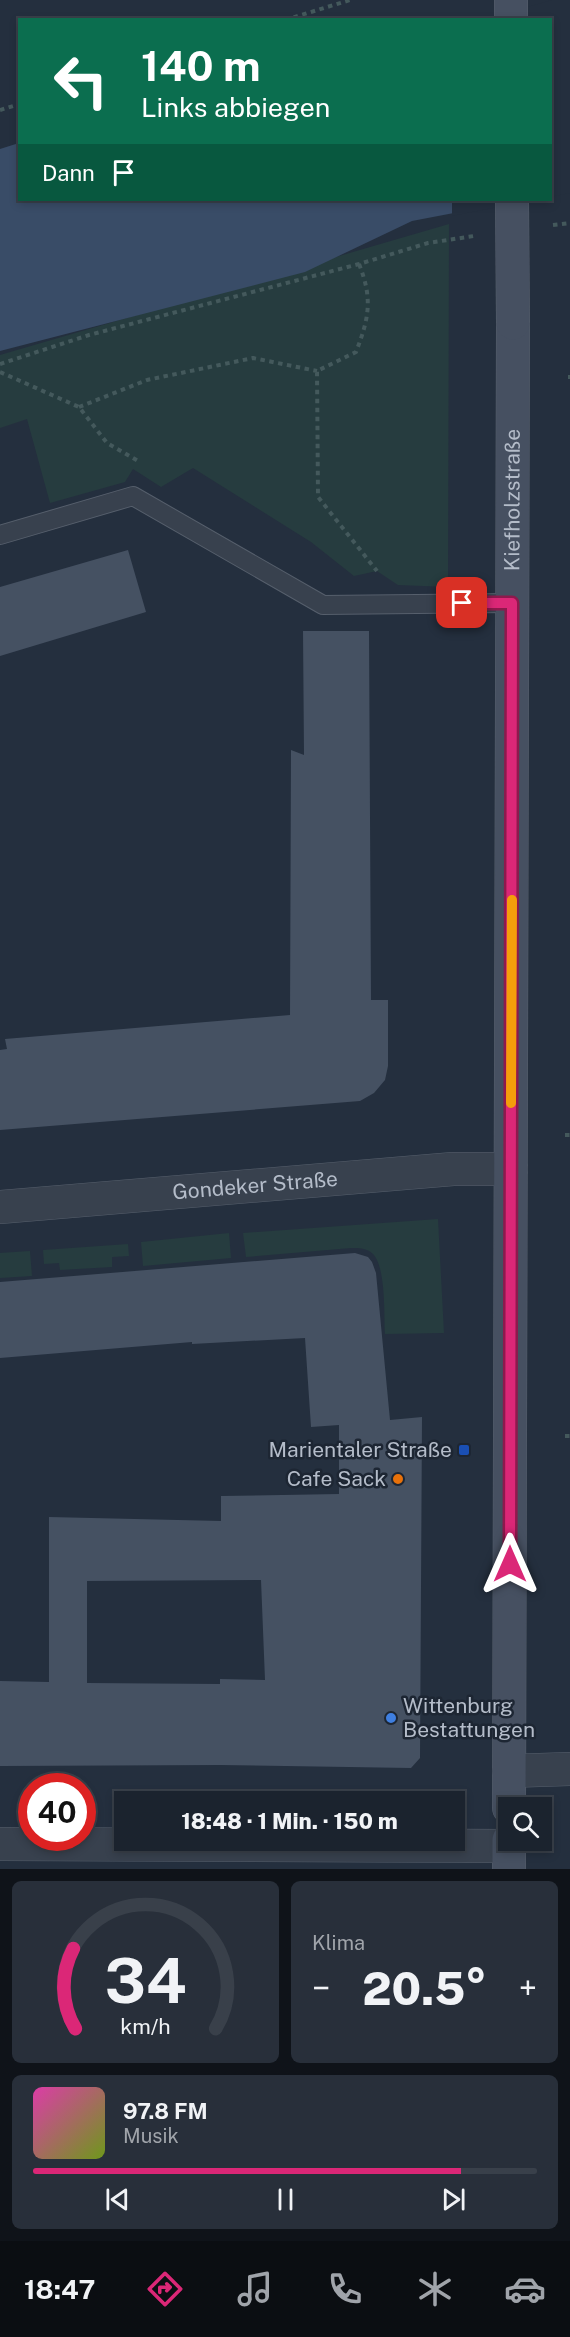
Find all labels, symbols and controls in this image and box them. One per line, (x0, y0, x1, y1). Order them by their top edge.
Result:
text: 140 m (141, 41, 261, 90)
icon: left (42, 42, 120, 120)
text: Links abbiegen (141, 91, 330, 123)
icon: arrive (107, 156, 140, 189)
text: Dann (42, 160, 95, 186)
street label: Kiefholzstraße (499, 429, 525, 571)
pin (436, 577, 487, 628)
icon: arrive (445, 586, 478, 619)
street label: Gondeker Straße (171, 1166, 339, 1204)
place label: Marientaler Straße (269, 1437, 452, 1462)
marker: Marientaler Straße (457, 1443, 471, 1457)
place label: Cafe Sack (287, 1466, 386, 1491)
marker: Cafe Sack (391, 1472, 405, 1486)
position arrow (478, 1532, 542, 1596)
place label: Wittenburg Bestattungen (403, 1693, 535, 1742)
marker: Wittenburg Bestattungen (384, 1711, 398, 1725)
speed limit sign: 40 (18, 1773, 96, 1851)
map controls (498, 1797, 552, 1851)
button: search (498, 1797, 552, 1851)
text: 18:48 · 1 Min. · 150 m (181, 1808, 398, 1834)
text: Klima (312, 1931, 365, 1955)
text: 34 (104, 1944, 187, 2017)
text: 20.5° (362, 1962, 487, 2015)
text: − (312, 1969, 330, 2007)
text: + (519, 1969, 537, 2007)
text: km/h (120, 2014, 171, 2039)
text: 97.8 FM (123, 2098, 208, 2124)
text: Musik (123, 2124, 179, 2148)
icon: previous (101, 2183, 134, 2216)
icon: pause (269, 2183, 302, 2216)
icon: next (437, 2183, 470, 2216)
icon: directions (144, 2268, 186, 2310)
icon: music (234, 2268, 276, 2310)
icon: phone (324, 2268, 366, 2310)
icon: climate (414, 2268, 456, 2310)
icon: car (504, 2268, 546, 2310)
text: 18:47 (24, 2273, 96, 2305)

